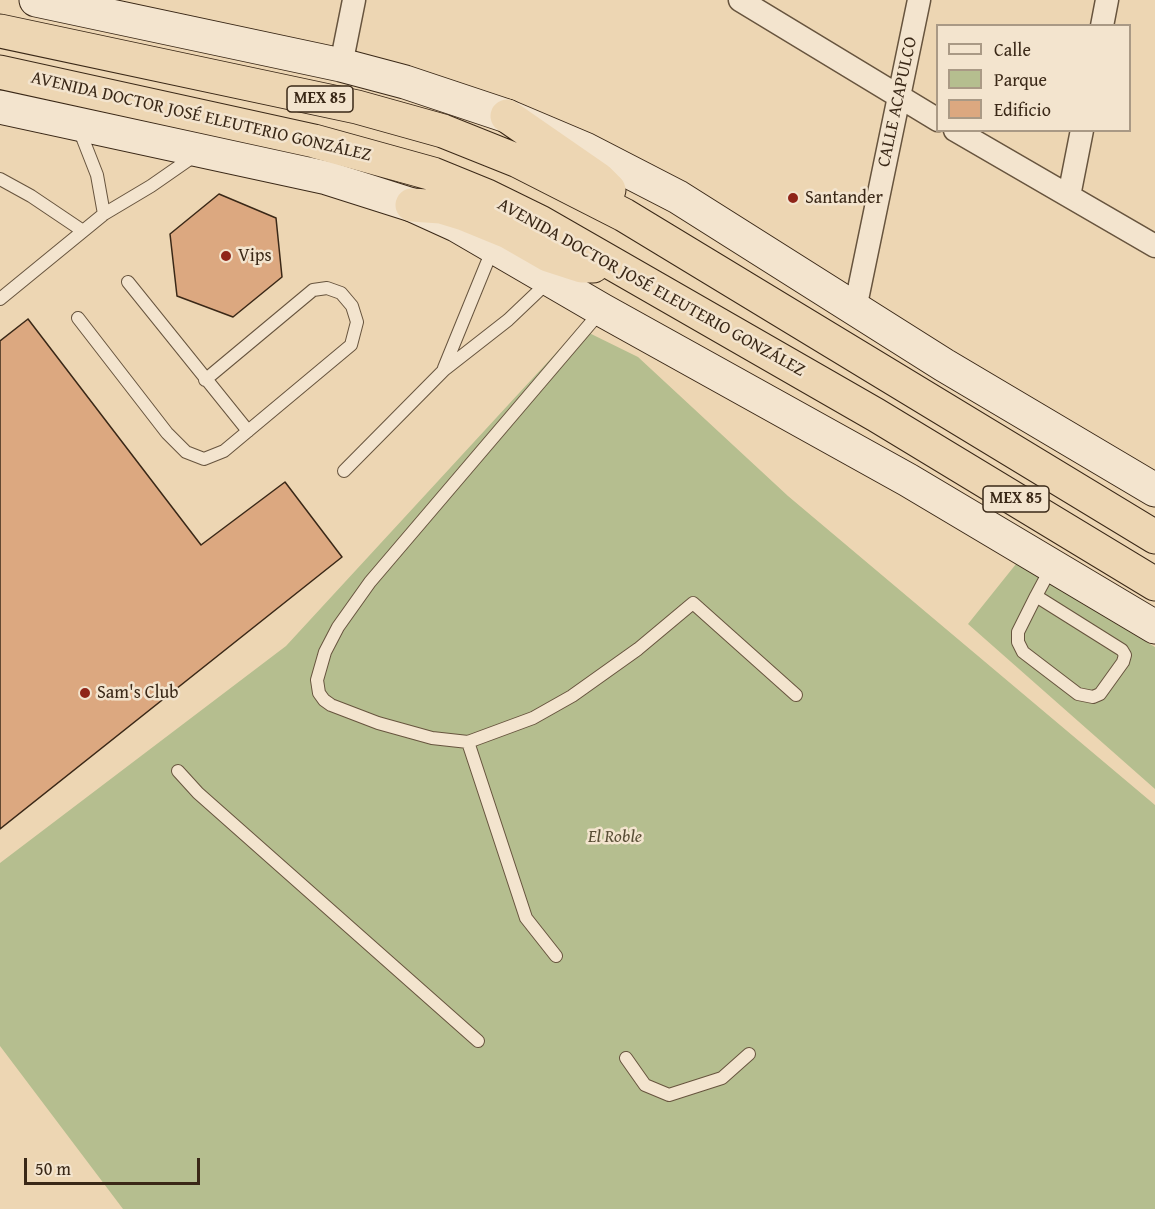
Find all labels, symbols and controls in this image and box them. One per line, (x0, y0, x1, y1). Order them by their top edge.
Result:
legend (936, 24, 1131, 132)
street label: CALLE ACAPULCO (874, 35, 922, 169)
text: Calle (994, 36, 1031, 63)
text: Parque (994, 66, 1047, 93)
street label: AVENIDA DOCTOR JOSÉ ELEUTERIO GONZÁLEZ (29, 67, 373, 167)
road number: MEX 85 (287, 86, 353, 112)
text: Edificio (994, 96, 1051, 123)
place label: Santander (805, 187, 883, 209)
marker: Santander (786, 191, 800, 205)
street label: AVENIDA DOCTOR JOSÉ ELEUTERIO GONZÁLEZ (493, 194, 809, 382)
place label: Vips (238, 245, 272, 267)
marker: Vips (219, 249, 233, 263)
road number: MEX 85 (983, 486, 1049, 512)
place label: Sam's Club (97, 682, 179, 704)
marker: Sam's Club (78, 686, 92, 700)
park label: El Roble (588, 826, 642, 848)
scale bar (27, 1146, 202, 1184)
text: 50 m (35, 1155, 71, 1182)

